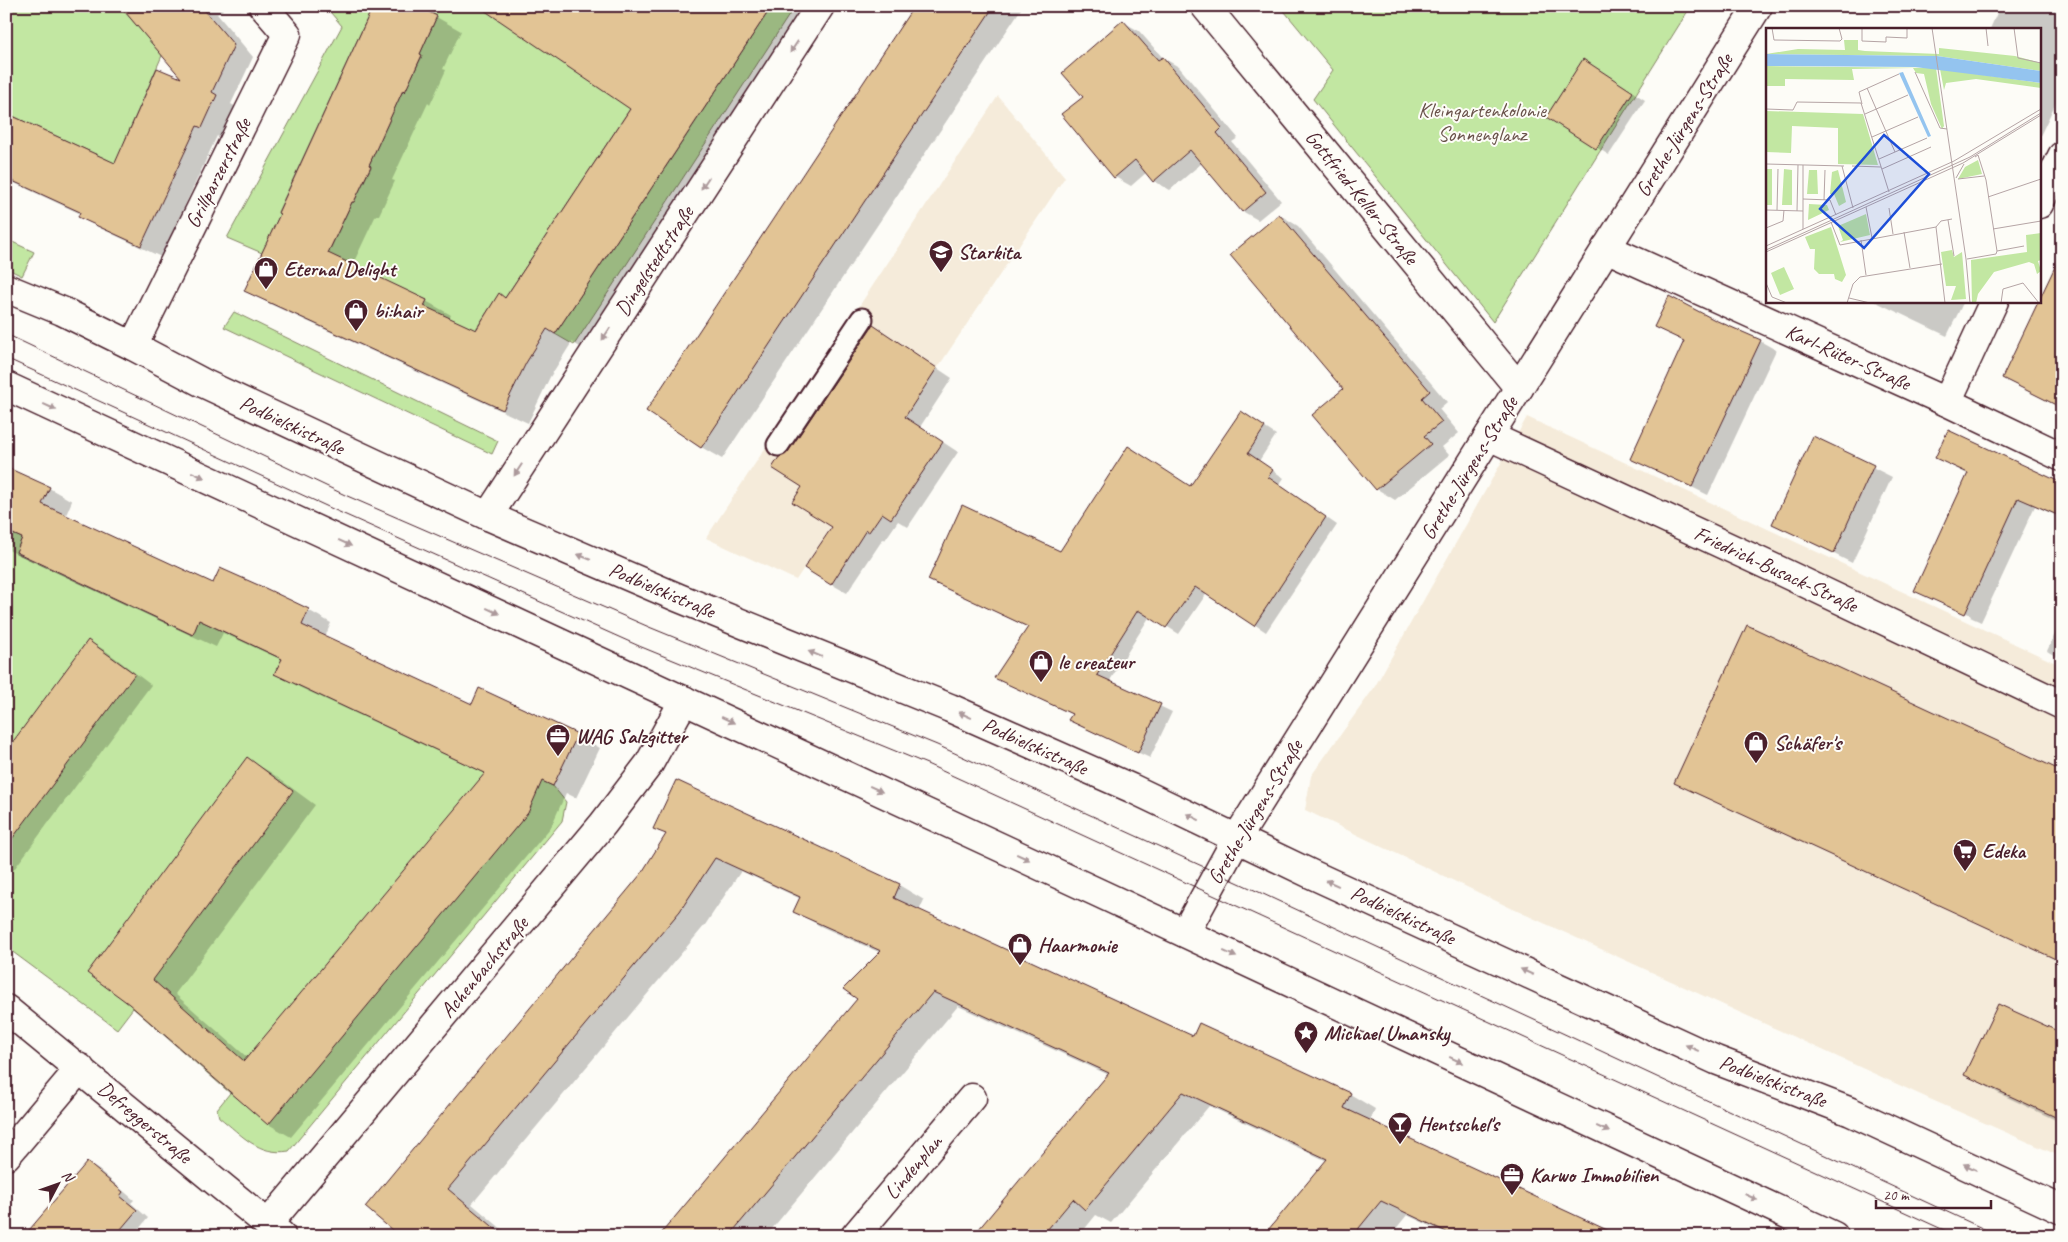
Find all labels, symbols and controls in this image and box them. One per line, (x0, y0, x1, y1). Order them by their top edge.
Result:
inset map (1766, 28, 2040, 302)
one-way arrow (789, 40, 798, 54)
street label: Grethe-Jürgens-Straße (1630, 47, 1740, 201)
park label: Kleingartenkolonie Sonnenglanz (1418, 97, 1547, 147)
street label: Grillparzerstraße (179, 112, 258, 232)
street label: Gottfried-Keller-Straße (1300, 124, 1426, 271)
one-way arrow (700, 176, 710, 190)
street label: Dingelstedtstraße (609, 199, 700, 321)
school or university icon: Starkita (928, 239, 954, 273)
place label: Starkita (958, 239, 1023, 265)
shop icon: Eternal Delight (253, 256, 279, 290)
place label: Eternal Delight (284, 256, 399, 282)
shop icon: bi:hair (343, 298, 369, 332)
place label: bi:hair (374, 298, 425, 324)
street label: Karl-Rüter-Straße (1782, 318, 1916, 397)
one-way arrow (602, 327, 611, 341)
street label: Podbielskistraße (236, 389, 350, 461)
street label: Grethe-Jürgens-Straße (1415, 390, 1525, 544)
one-way arrow (43, 403, 57, 411)
one-way arrow (513, 463, 522, 477)
one-way arrow (191, 471, 205, 479)
street label: Friedrich-Busack-Straße (1690, 520, 1864, 619)
one-way arrow (338, 539, 353, 548)
one-way arrow (577, 553, 591, 561)
street label: Podbielskistraße (605, 556, 721, 625)
one-way arrow (486, 608, 500, 616)
one-way arrow (808, 649, 822, 657)
shop icon: le createur (1028, 649, 1054, 683)
place label: le createur (1058, 649, 1137, 675)
one-way arrow (958, 711, 972, 719)
street label: Podbielskistraße (978, 711, 1094, 782)
one-way arrow (721, 717, 735, 725)
office icon: WAG Salzgitter (545, 723, 571, 757)
place label: WAG Salzgitter (576, 723, 689, 749)
shop icon: Schäfer's (1743, 730, 1769, 764)
place label: Schäfer's (1774, 730, 1844, 756)
street label: Grethe-Jürgens-Straße (1202, 733, 1309, 889)
one-way arrow (869, 785, 883, 793)
one-way arrow (1186, 813, 1201, 822)
supermarket icon: Edeka (1952, 838, 1978, 872)
place label: Edeka (1982, 838, 2027, 864)
one-way arrow (1016, 854, 1030, 862)
one-way arrow (1325, 878, 1339, 886)
street label: Podbielskistraße (1347, 879, 1461, 951)
street label: Achenbachstraße (434, 910, 535, 1023)
shop icon: Haarmonie (1007, 932, 1033, 966)
place label: Haarmonie (1038, 932, 1119, 958)
one-way arrow (1222, 950, 1237, 959)
one-way arrow (1520, 968, 1534, 976)
place icon: Michael Umansky (1293, 1020, 1319, 1054)
place label: Michael Umansky (1324, 1020, 1451, 1047)
one-way arrow (1685, 1044, 1699, 1052)
street label: Podbielskistraße (1716, 1049, 1832, 1114)
one-way arrow (1449, 1056, 1463, 1064)
street label: Defreggerstraße (93, 1075, 199, 1170)
bar icon: Hentschel's (1387, 1111, 1413, 1145)
place label: Hentschel's (1418, 1111, 1502, 1137)
one-way arrow (1596, 1124, 1611, 1133)
street label: Lindenplan (878, 1128, 949, 1205)
north arrow (32, 1160, 82, 1210)
office icon: Karwo Immobilien (1499, 1162, 1525, 1196)
place label: Karwo Immobilien (1530, 1162, 1660, 1188)
one-way arrow (1963, 1163, 1977, 1171)
text: N (58, 1167, 78, 1186)
scale bar (1876, 1177, 1990, 1209)
text: 20 m (1883, 1186, 1910, 1205)
one-way arrow (1744, 1193, 1758, 1201)

